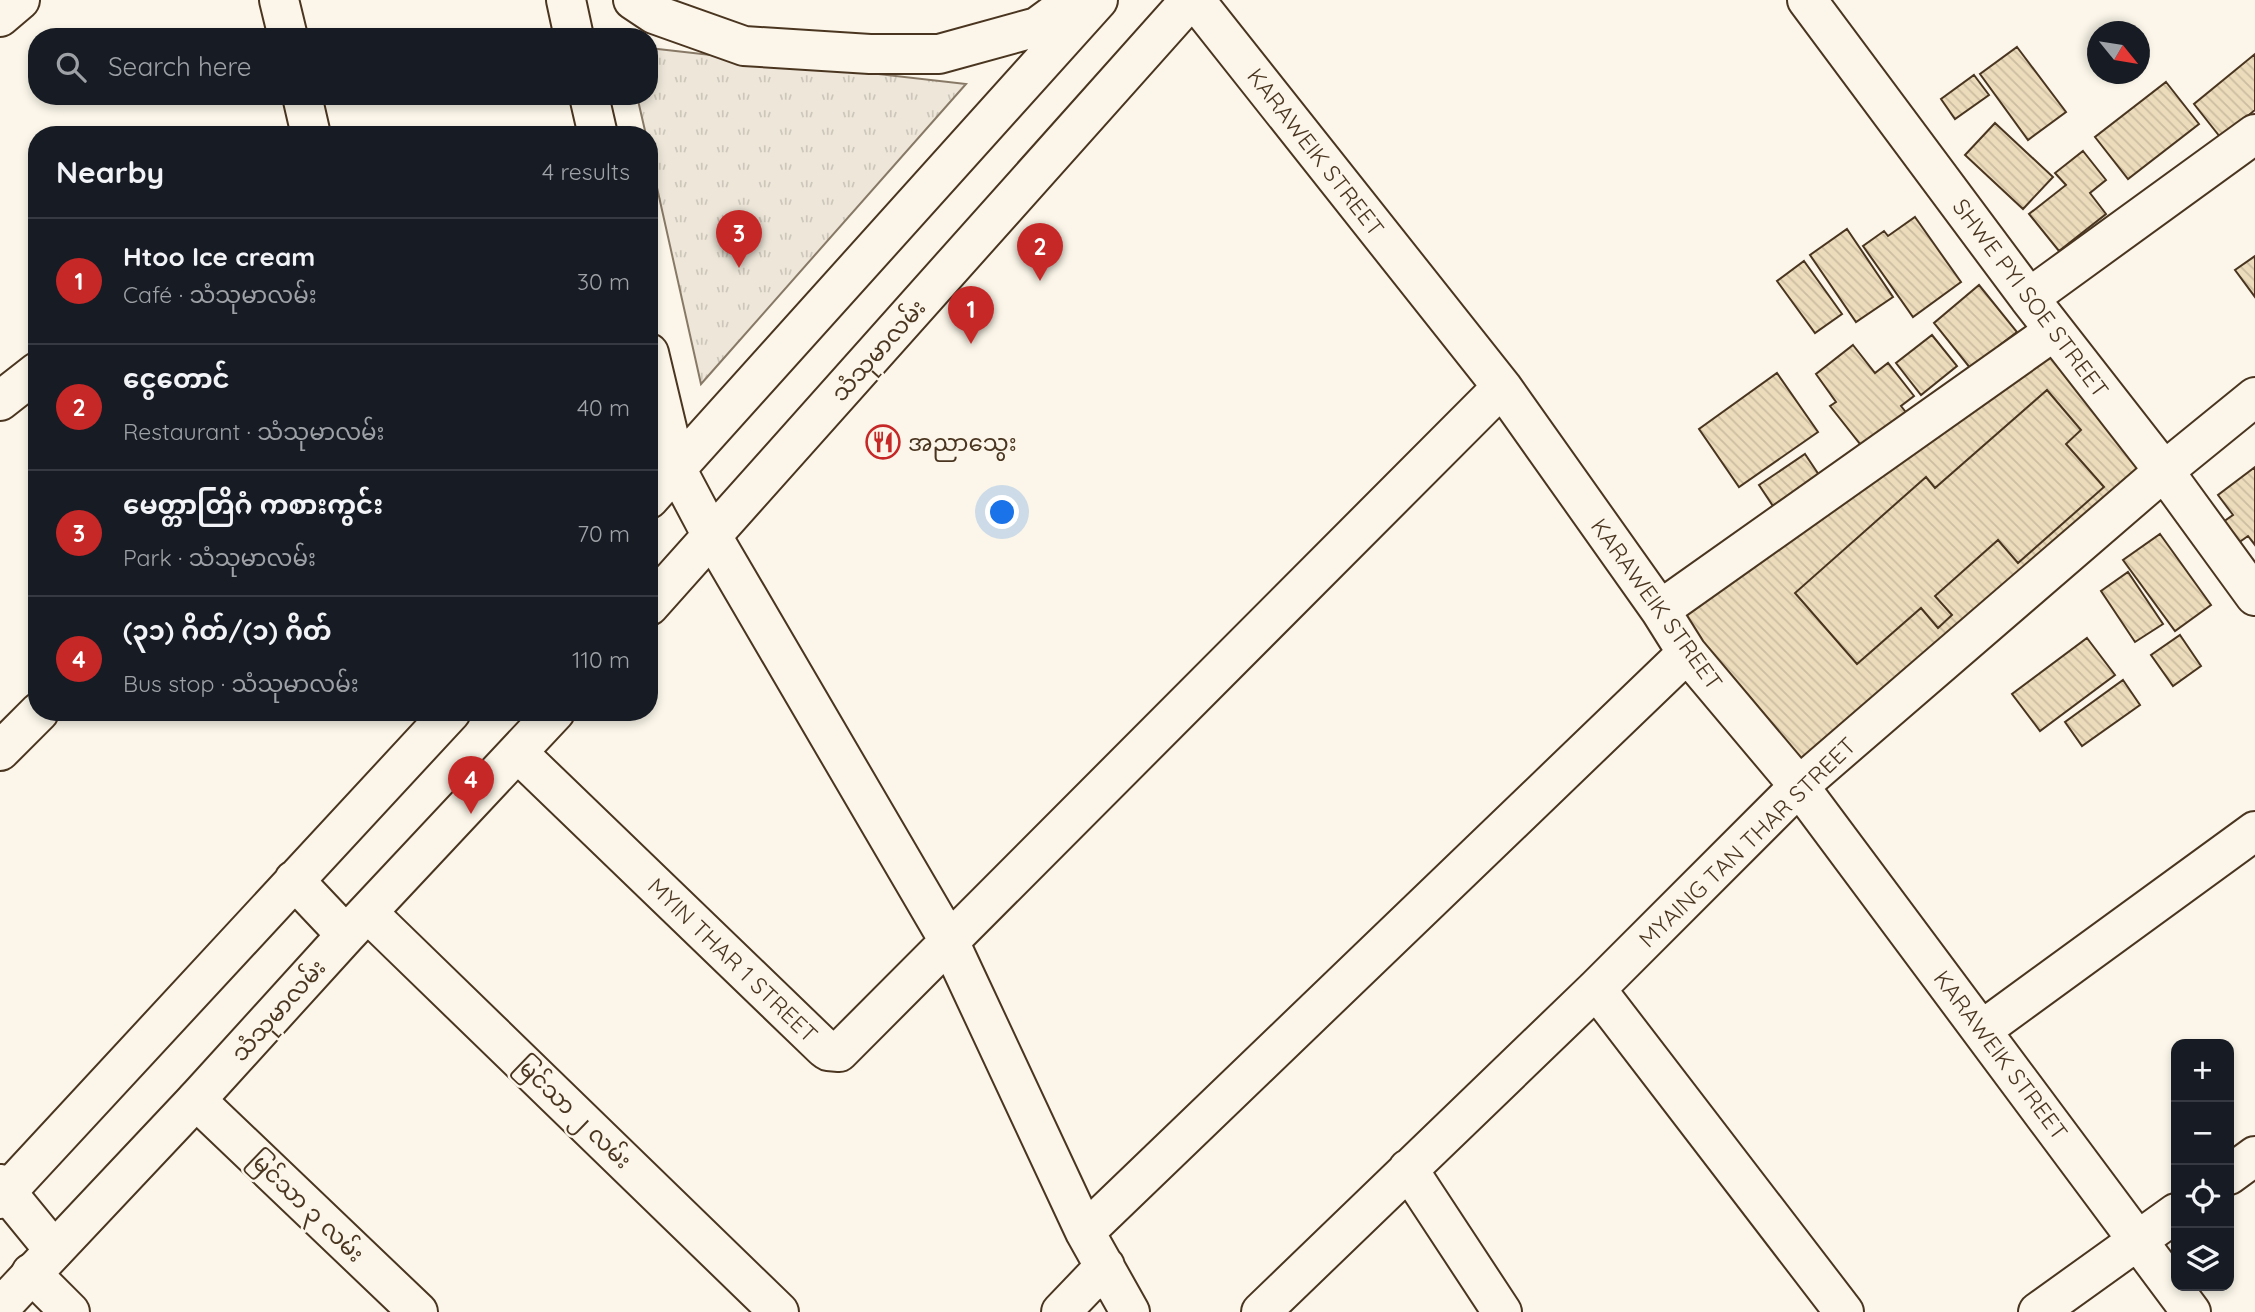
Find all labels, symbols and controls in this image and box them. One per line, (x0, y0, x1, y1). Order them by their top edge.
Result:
north arrow (2087, 21, 2150, 84)
search box (28, 28, 658, 105)
icon: search (52, 48, 90, 86)
text: Search here (108, 50, 252, 83)
street label: KARAWEIK STREET (1241, 62, 1391, 242)
text: Nearby (56, 153, 164, 191)
text: 4 results (542, 157, 630, 186)
street label: SHWE PYI SOE STREET (1947, 193, 2115, 403)
pin: 3 (716, 210, 762, 268)
pin: 2 (1017, 223, 1063, 281)
text: Htoo Ice cream (123, 240, 315, 273)
text: 1 (75, 267, 83, 296)
text: 30 m (577, 267, 630, 296)
text: Café · သံသုမာလမ်း (123, 280, 317, 309)
pin: 1 (948, 286, 994, 344)
street label: သံသုမာလမ်း (824, 292, 935, 410)
text: ငွေတောင် (123, 362, 230, 395)
text: 2 (72, 393, 86, 422)
text: 40 m (577, 393, 630, 422)
text: Restaurant · သံသုမာလမ်း (123, 417, 385, 446)
restaurant icon: အညာသွေး (864, 423, 902, 461)
place label: အညာသွေး (908, 428, 1017, 462)
text: မေတ္တာတြိဂံ ကစားကွင်း (123, 488, 383, 521)
your location (985, 495, 1019, 529)
street label: KARAWEIK STREET (1585, 512, 1729, 696)
text: 3 (73, 519, 85, 548)
text: 70 m (577, 519, 630, 548)
text: Park · သံသုမာလမ်း (123, 543, 316, 572)
text: (၃၁) ဂိတ်/(၁) ဂိတ် (123, 614, 332, 647)
text: 4 (72, 645, 86, 674)
text: 110 m (572, 645, 630, 674)
text: Bus stop · သံသုမာလမ်း (123, 669, 359, 698)
street label: MYAING TAN THAR STREET (1632, 731, 1862, 953)
pin: 4 (448, 756, 494, 814)
street label: MYIN THAR 1 STREET (642, 872, 824, 1049)
street label: သံသုမာလမ်း (224, 952, 335, 1070)
street label: KARAWEIK STREET (1928, 964, 2074, 1146)
map controls (2171, 1039, 2234, 1291)
button: + (2171, 1039, 2234, 1102)
street label: မြင်သာ ၂ လမ်း (507, 1049, 639, 1178)
button: − (2171, 1102, 2234, 1165)
street label: မြင်သာ ၃ လမ်း (240, 1143, 371, 1272)
button: locate (2171, 1165, 2234, 1228)
button: layers (2171, 1228, 2234, 1291)

